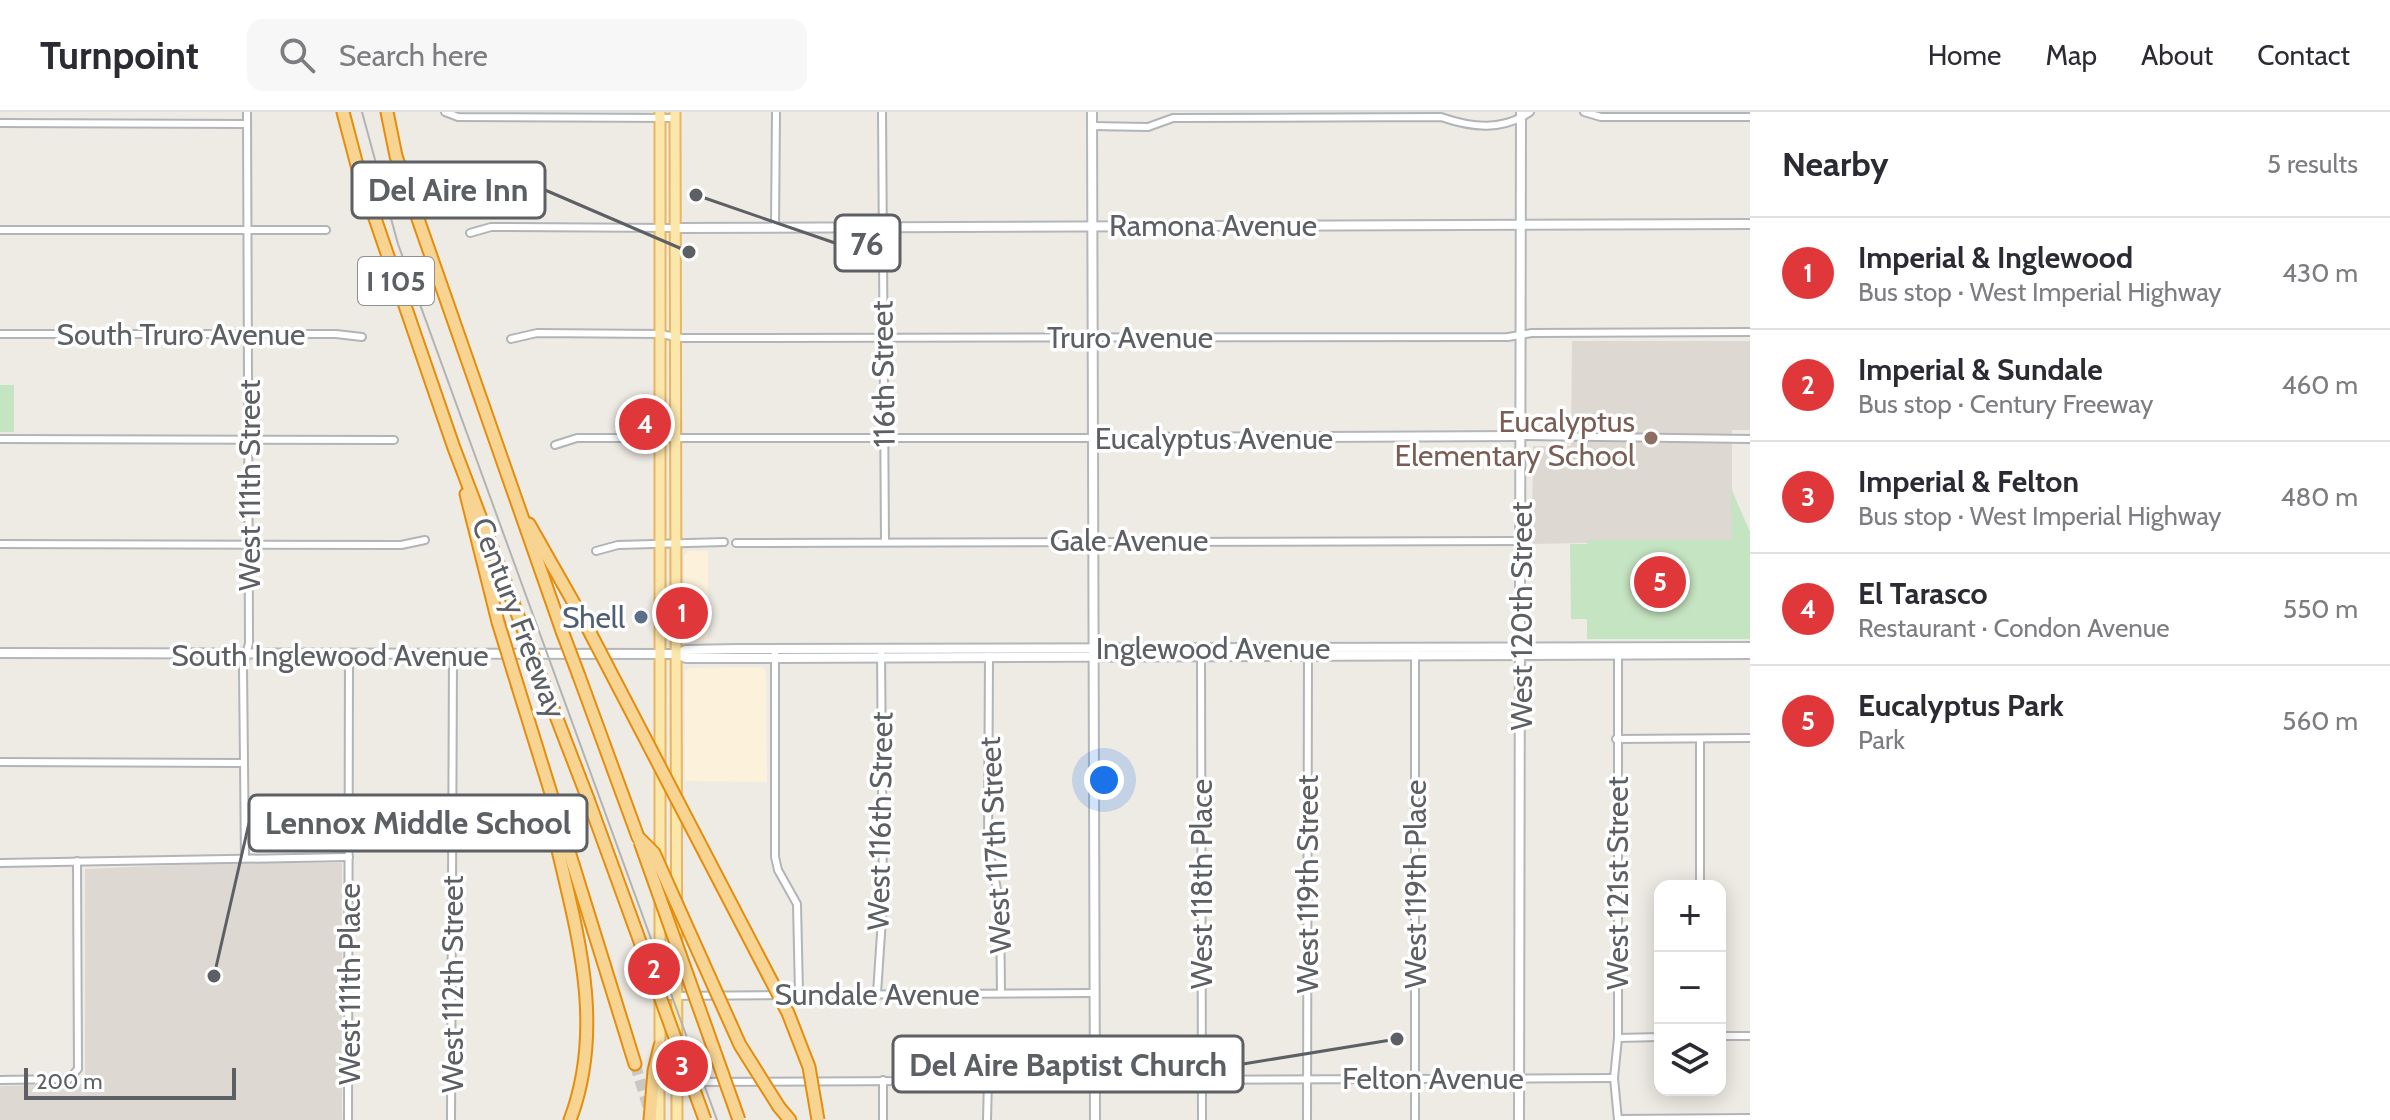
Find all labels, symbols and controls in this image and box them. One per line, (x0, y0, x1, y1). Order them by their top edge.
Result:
search box (247, 19, 807, 91)
text: Turnpoint (40, 32, 199, 79)
icon: search (275, 33, 319, 77)
text: Search here (339, 37, 488, 74)
text: Home (1928, 38, 2001, 72)
text: Map (2045, 38, 2097, 72)
text: About (2141, 38, 2213, 72)
text: Contact (2257, 38, 2350, 72)
text: Nearby (1782, 143, 1889, 185)
text: 5 results (2267, 148, 2358, 180)
callout: Del Aire Inn (352, 162, 545, 218)
text: Del Aire Inn (368, 170, 528, 209)
street label: Ramona Avenue (1109, 207, 1317, 244)
callout: 76 (835, 215, 900, 271)
text: 76 (850, 224, 884, 263)
text: Imperial & Inglewood (1858, 239, 2133, 276)
road number: I 105 (358, 257, 434, 305)
text: 1 (1803, 257, 1813, 289)
text: 430 m (2282, 257, 2358, 289)
text: Bus stop · West Imperial Highway (1858, 276, 2221, 308)
street label: 116th Street (863, 300, 903, 448)
street label: South Truro Avenue (57, 316, 305, 353)
street label: Truro Avenue (1047, 319, 1213, 356)
text: Imperial & Sundale (1858, 351, 2103, 388)
text: 2 (1801, 369, 1815, 401)
text: 460 m (2281, 369, 2358, 401)
street label: West 111th Street (231, 379, 268, 591)
text: Bus stop · Century Freeway (1858, 388, 2153, 420)
pin: 4 (619, 394, 671, 454)
place label: Eucalyptus Elementary School (1395, 403, 1635, 474)
street label: Eucalyptus Avenue (1095, 420, 1333, 457)
marker: Eucalyptus Elementary School (1642, 429, 1660, 447)
text: Imperial & Felton (1858, 463, 2079, 500)
text: 3 (1801, 481, 1815, 513)
text: 480 m (2280, 481, 2358, 513)
text: Bus stop · West Imperial Highway (1858, 500, 2221, 532)
street label: West 120th Street (1503, 502, 1540, 730)
street label: Century Freeway (464, 512, 574, 724)
street label: Gale Avenue (1050, 522, 1208, 559)
pin: 5 (1634, 552, 1686, 612)
text: El Tarasco (1858, 575, 1988, 612)
pin: 1 (656, 583, 708, 643)
text: 4 (1800, 593, 1816, 625)
text: 550 m (2283, 593, 2358, 625)
place label: Shell (562, 599, 625, 636)
marker: Shell (632, 608, 650, 626)
text: Restaurant · Condon Avenue (1858, 612, 2170, 644)
street label: Inglewood Avenue (1096, 630, 1330, 667)
street label: South Inglewood Avenue (171, 637, 489, 674)
text: Eucalyptus Park (1858, 687, 2064, 724)
text: 5 (1801, 705, 1815, 737)
text: 560 m (2282, 705, 2358, 737)
street label: West 116th Street (860, 711, 900, 931)
text: Park (1858, 724, 1905, 756)
street label: West 117th Street (971, 736, 1019, 954)
your location (1084, 760, 1124, 800)
street label: West 119th Street (1289, 775, 1326, 993)
street label: West 121st Street (1599, 776, 1636, 990)
street label: West 118th Place (1183, 779, 1220, 989)
street label: West 119th Place (1397, 780, 1434, 988)
callout: Lennox Middle School (249, 795, 587, 851)
text: Lennox Middle School (265, 803, 571, 842)
street label: West 112th Street (434, 875, 471, 1093)
map controls (1654, 880, 1726, 1096)
button: + (1654, 880, 1726, 952)
street label: West 111th Place (331, 883, 368, 1085)
pin: 2 (628, 939, 680, 999)
button: − (1654, 952, 1726, 1024)
street label: Sundale Avenue (774, 976, 980, 1013)
button: layers (1654, 1024, 1726, 1096)
pin: 3 (656, 1036, 708, 1096)
callout: Del Aire Baptist Church (893, 1036, 1243, 1092)
text: Del Aire Baptist Church (909, 1045, 1227, 1084)
street label: Felton Avenue (1342, 1060, 1524, 1097)
scale bar (24, 1064, 236, 1100)
text: 200 m (36, 1068, 102, 1095)

